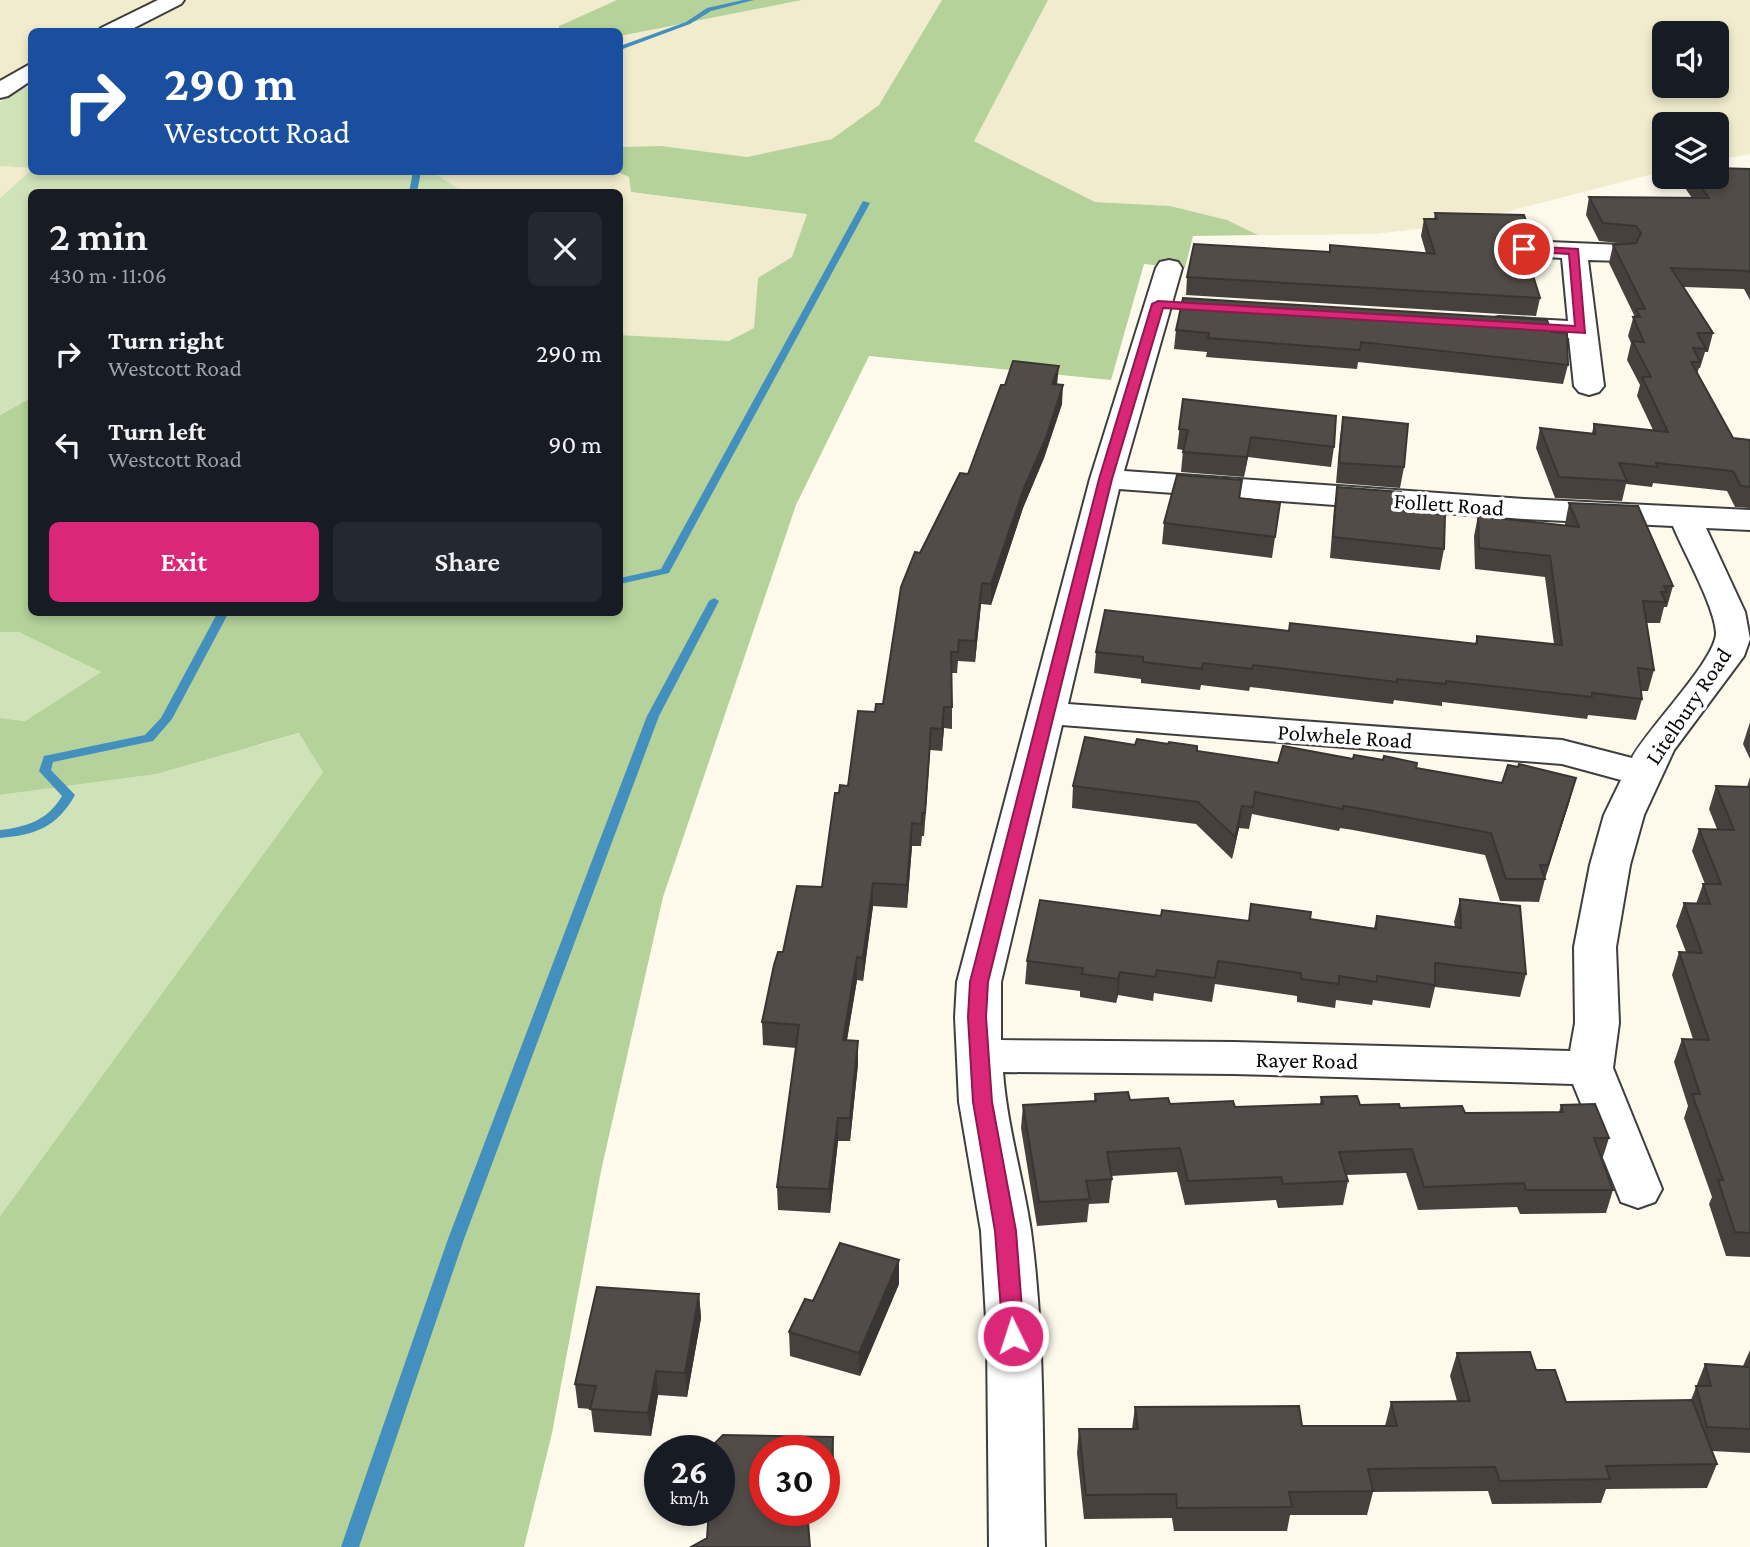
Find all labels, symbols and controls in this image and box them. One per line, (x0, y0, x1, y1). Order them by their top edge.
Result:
map controls (1652, 21, 1729, 189)
button: sound (1652, 21, 1729, 98)
icon: right (49, 56, 140, 147)
text: 290 m (164, 56, 296, 111)
button: layers (1652, 112, 1729, 189)
text: Westcott Road (164, 114, 350, 150)
text: 2 min (49, 212, 148, 259)
button: close (528, 212, 602, 286)
pin (1494, 219, 1554, 279)
icon: arrive (1505, 230, 1543, 268)
text: 430 m · 11:06 (49, 262, 167, 288)
text: Turn right (108, 326, 224, 355)
icon: right (49, 335, 87, 373)
text: 290 m (536, 339, 602, 368)
text: Westcott Road (108, 355, 242, 381)
text: Turn left (108, 417, 206, 446)
icon: left (49, 426, 87, 464)
text: 90 m (548, 430, 602, 459)
text: Westcott Road (108, 446, 242, 472)
street label: Follett Road (1393, 487, 1505, 521)
button: Exit (49, 522, 319, 602)
button: Share (333, 522, 602, 602)
street label: Litelbury Road (1640, 643, 1736, 769)
street label: Polwhele Road (1277, 718, 1413, 754)
street label: Rayer Road (1255, 1046, 1359, 1074)
position arrow (976, 1299, 1050, 1373)
speed limit sign: 30 (749, 1435, 840, 1526)
text: 26 (671, 1452, 708, 1491)
text: km/h (670, 1488, 709, 1508)

